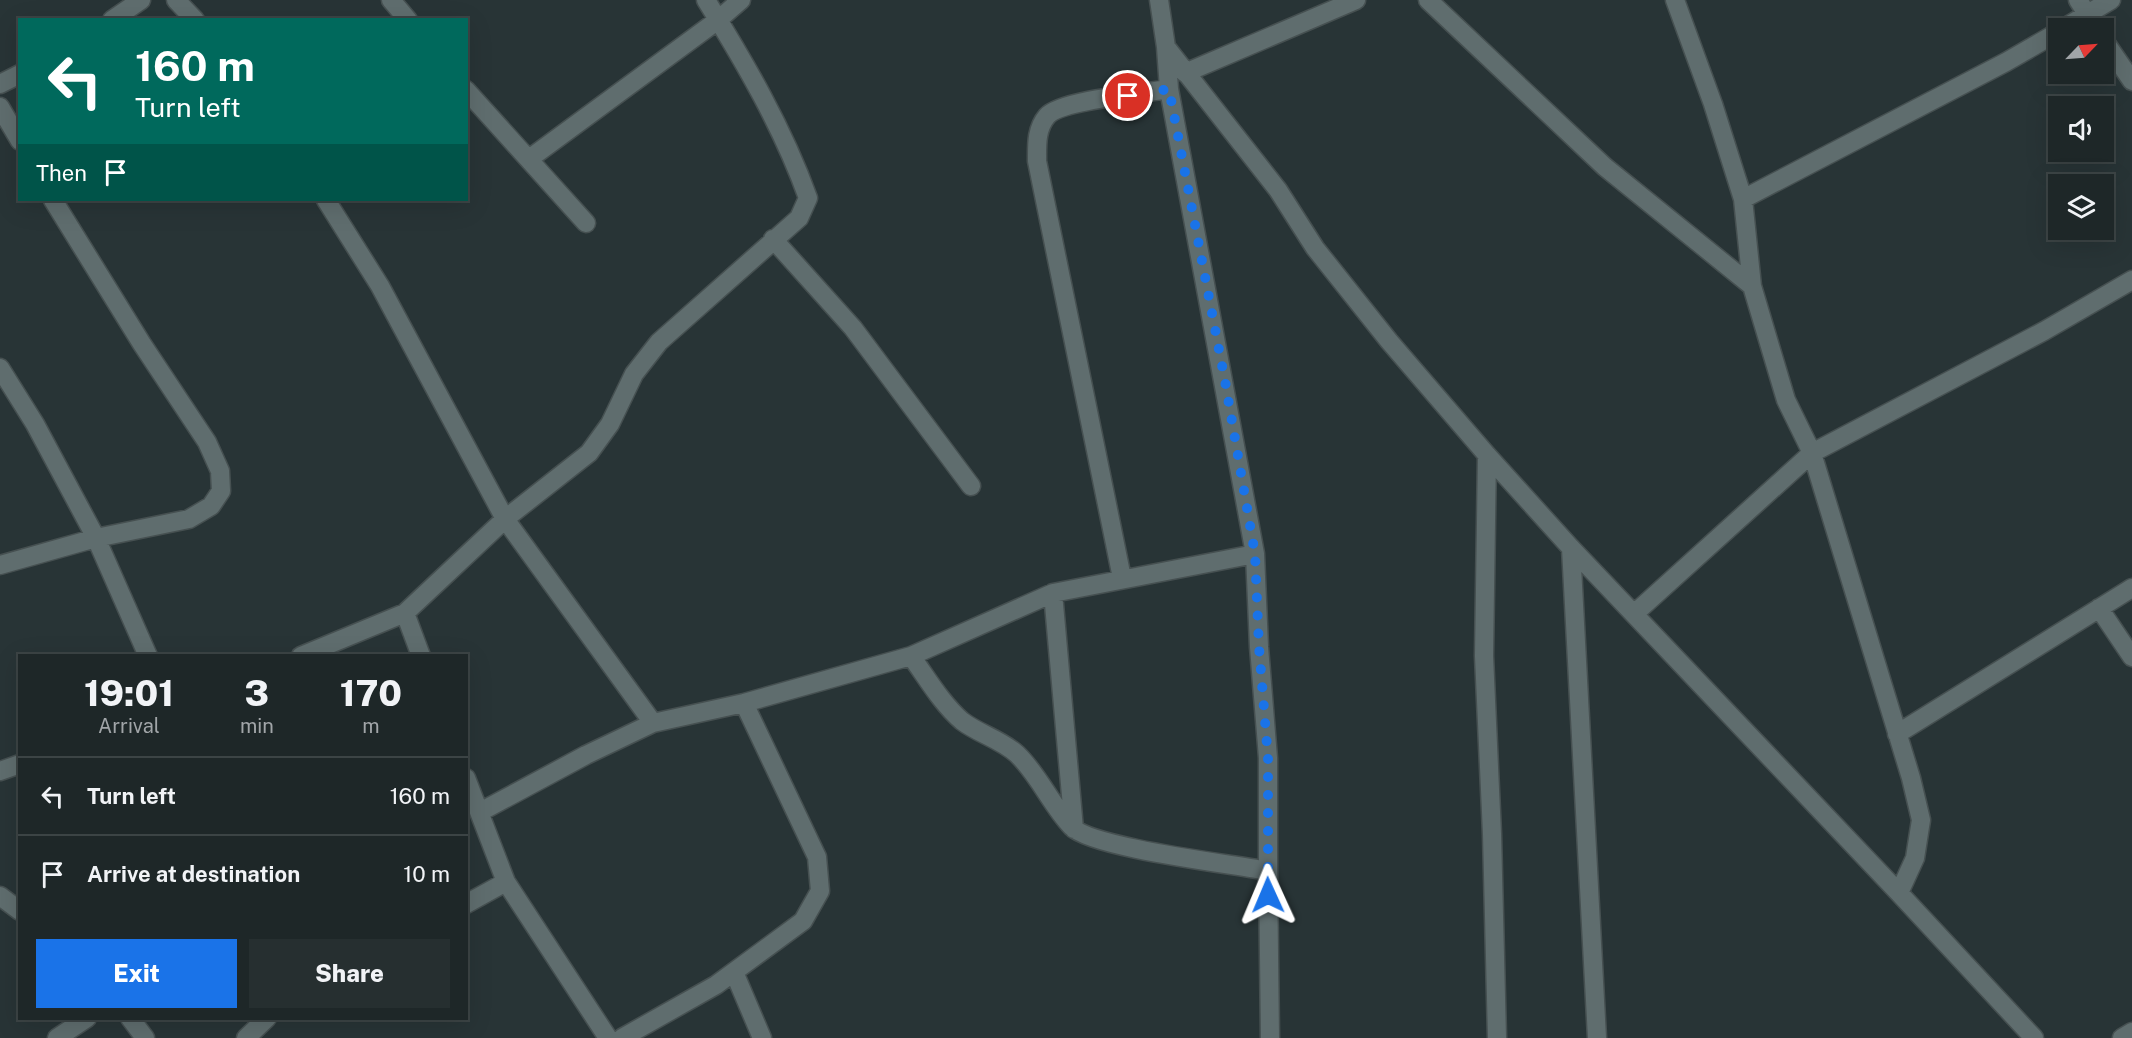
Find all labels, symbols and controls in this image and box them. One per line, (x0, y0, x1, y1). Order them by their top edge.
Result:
north arrow (2048, 18, 2114, 84)
map controls (2048, 18, 2114, 240)
text: 160 m (135, 41, 255, 90)
icon: left (36, 42, 114, 120)
pin (1102, 70, 1153, 121)
icon: arrive (1111, 79, 1144, 112)
text: Turn left (135, 91, 241, 123)
button: sound (2048, 96, 2114, 162)
icon: arrive (99, 156, 132, 189)
text: Then (36, 160, 87, 186)
button: layers (2048, 174, 2114, 240)
text: 19:01 (84, 672, 174, 714)
text: 3 (245, 672, 269, 714)
text: 170 (340, 672, 402, 714)
text: Arrival (98, 714, 160, 738)
text: min (240, 714, 274, 738)
text: m (362, 714, 380, 738)
icon: left (36, 780, 69, 813)
text: Turn left (87, 783, 176, 809)
text: 160 m (390, 783, 450, 809)
icon: arrive (36, 858, 69, 891)
text: Arrive at destination (87, 861, 300, 887)
text: 10 m (403, 861, 450, 887)
position arrow (1236, 863, 1300, 927)
button: Exit (36, 939, 237, 1008)
button: Share (249, 939, 450, 1008)

